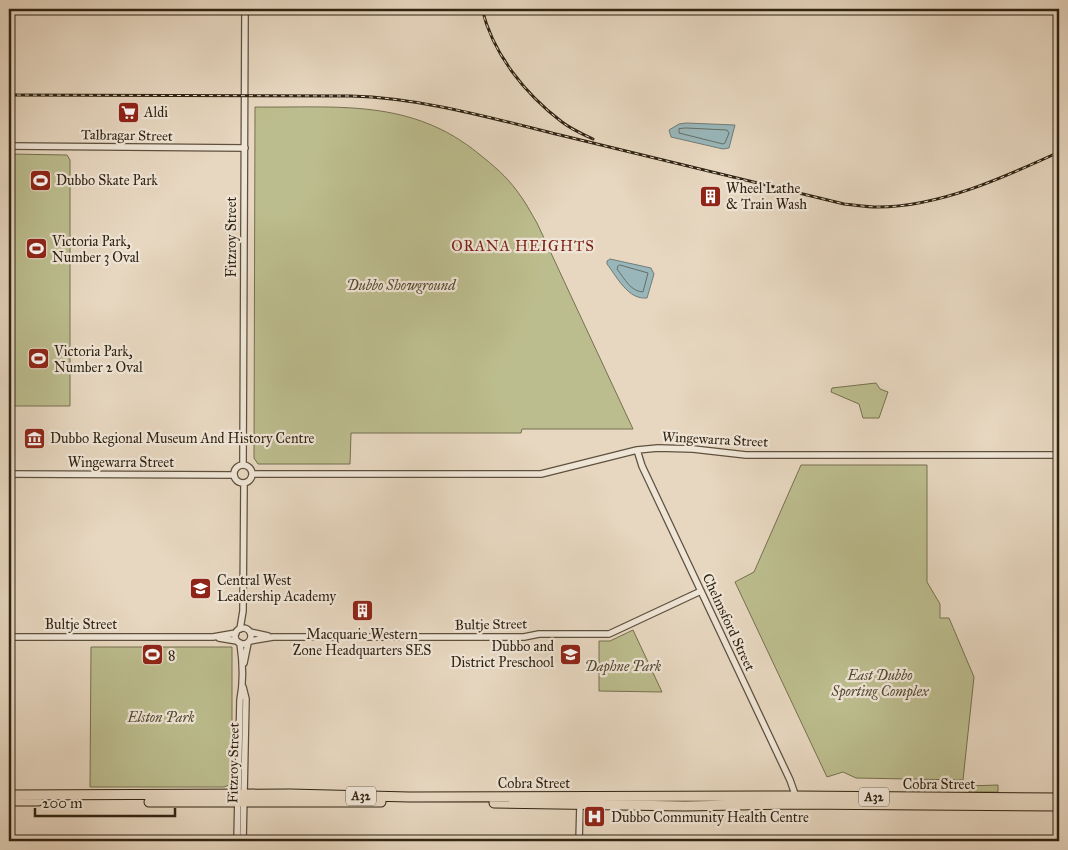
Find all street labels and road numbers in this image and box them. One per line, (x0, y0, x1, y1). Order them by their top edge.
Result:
street label: Talbragar Street (81, 126, 173, 145)
street label: Fitzroy Street (223, 196, 240, 277)
street label: Wingewarra Street (661, 428, 769, 451)
street label: Wingewarra Street (68, 454, 174, 471)
street label: Chelmsford Street (699, 571, 759, 674)
street label: Bultje Street (455, 615, 527, 634)
street label: Bultje Street (45, 616, 117, 633)
street label: Fitzroy Street (224, 722, 243, 804)
street label: Cobra Street (498, 775, 570, 792)
street label: Cobra Street (903, 776, 975, 793)
road number: A32 (346, 786, 376, 806)
road number: A32 (859, 788, 889, 806)

